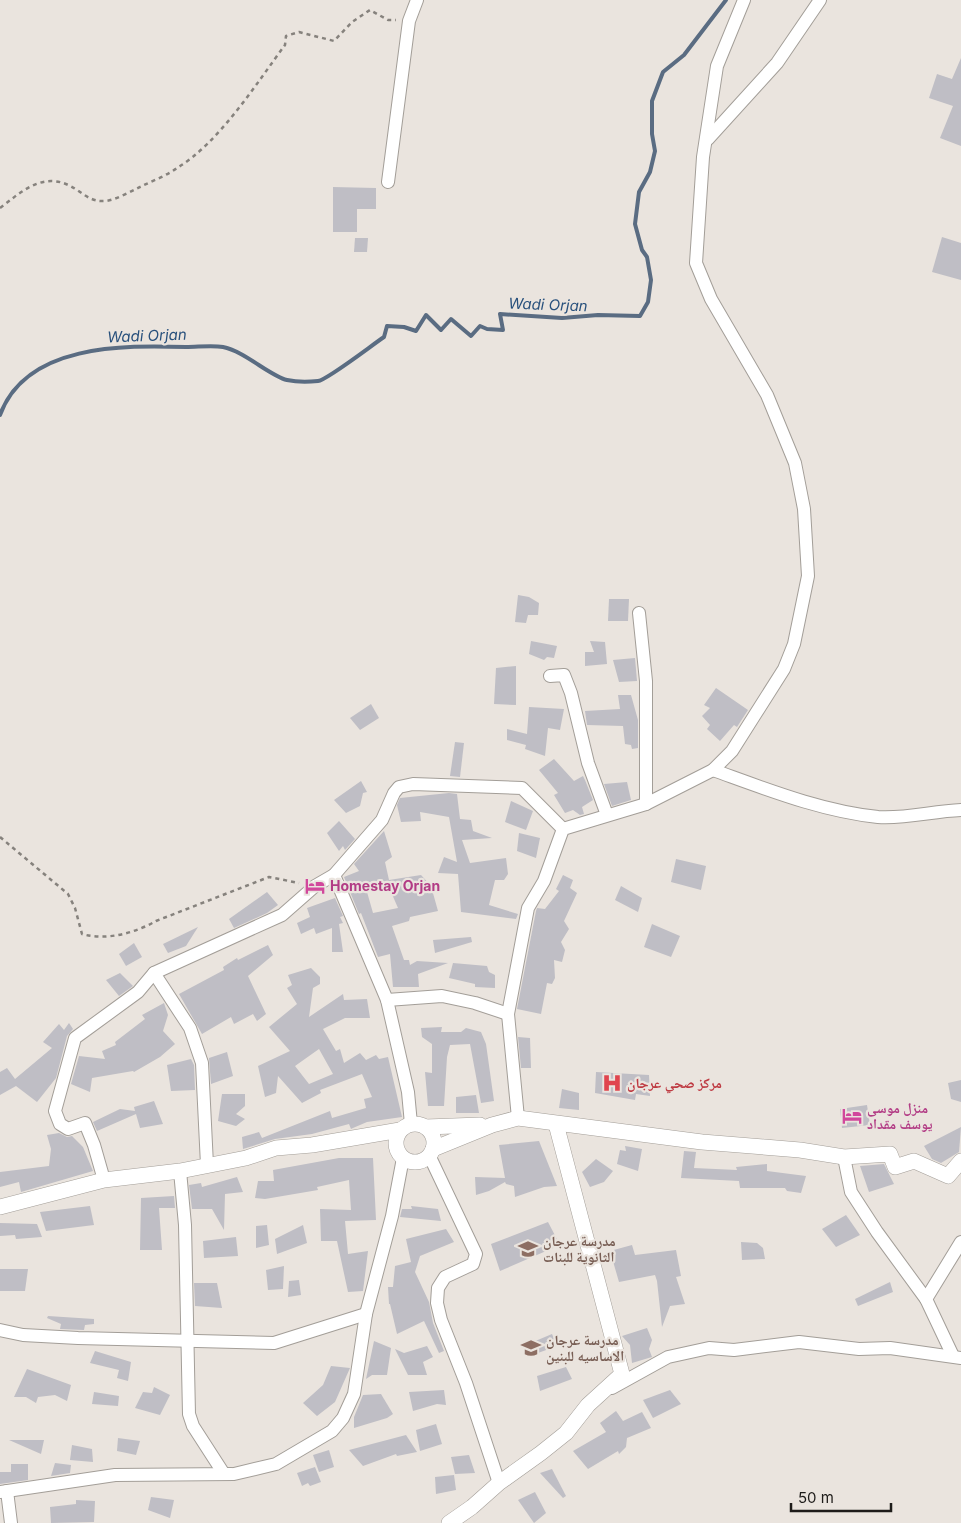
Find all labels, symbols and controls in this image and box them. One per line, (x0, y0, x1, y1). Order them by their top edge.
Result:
water label: Wadi Orjan (508, 294, 588, 315)
water label: Wadi Orjan (107, 325, 187, 346)
hotel icon: Homestay Orjan (304, 875, 326, 897)
place label: Homestay Orjan (330, 877, 440, 894)
hospital icon: مركز صحي عرجان (601, 1072, 623, 1094)
place label: مركز صحي عرجان (627, 1074, 722, 1094)
place label: منزل موسى يوسف مقداد (867, 1099, 933, 1132)
hotel icon: منزل موسى يوسف مقداد (841, 1105, 863, 1127)
place label: مدرسة عرجان الثانوية للبنات (543, 1232, 616, 1266)
school or university icon: مدرسة عرجان الثانوية للبنات (517, 1238, 539, 1260)
place label: مدرسة عرجان الاساسيه للبنين (546, 1331, 624, 1365)
school or university icon: مدرسة عرجان الاساسيه للبنين (520, 1337, 542, 1359)
scale bar (791, 1480, 891, 1512)
text: 50 m (798, 1488, 834, 1507)

